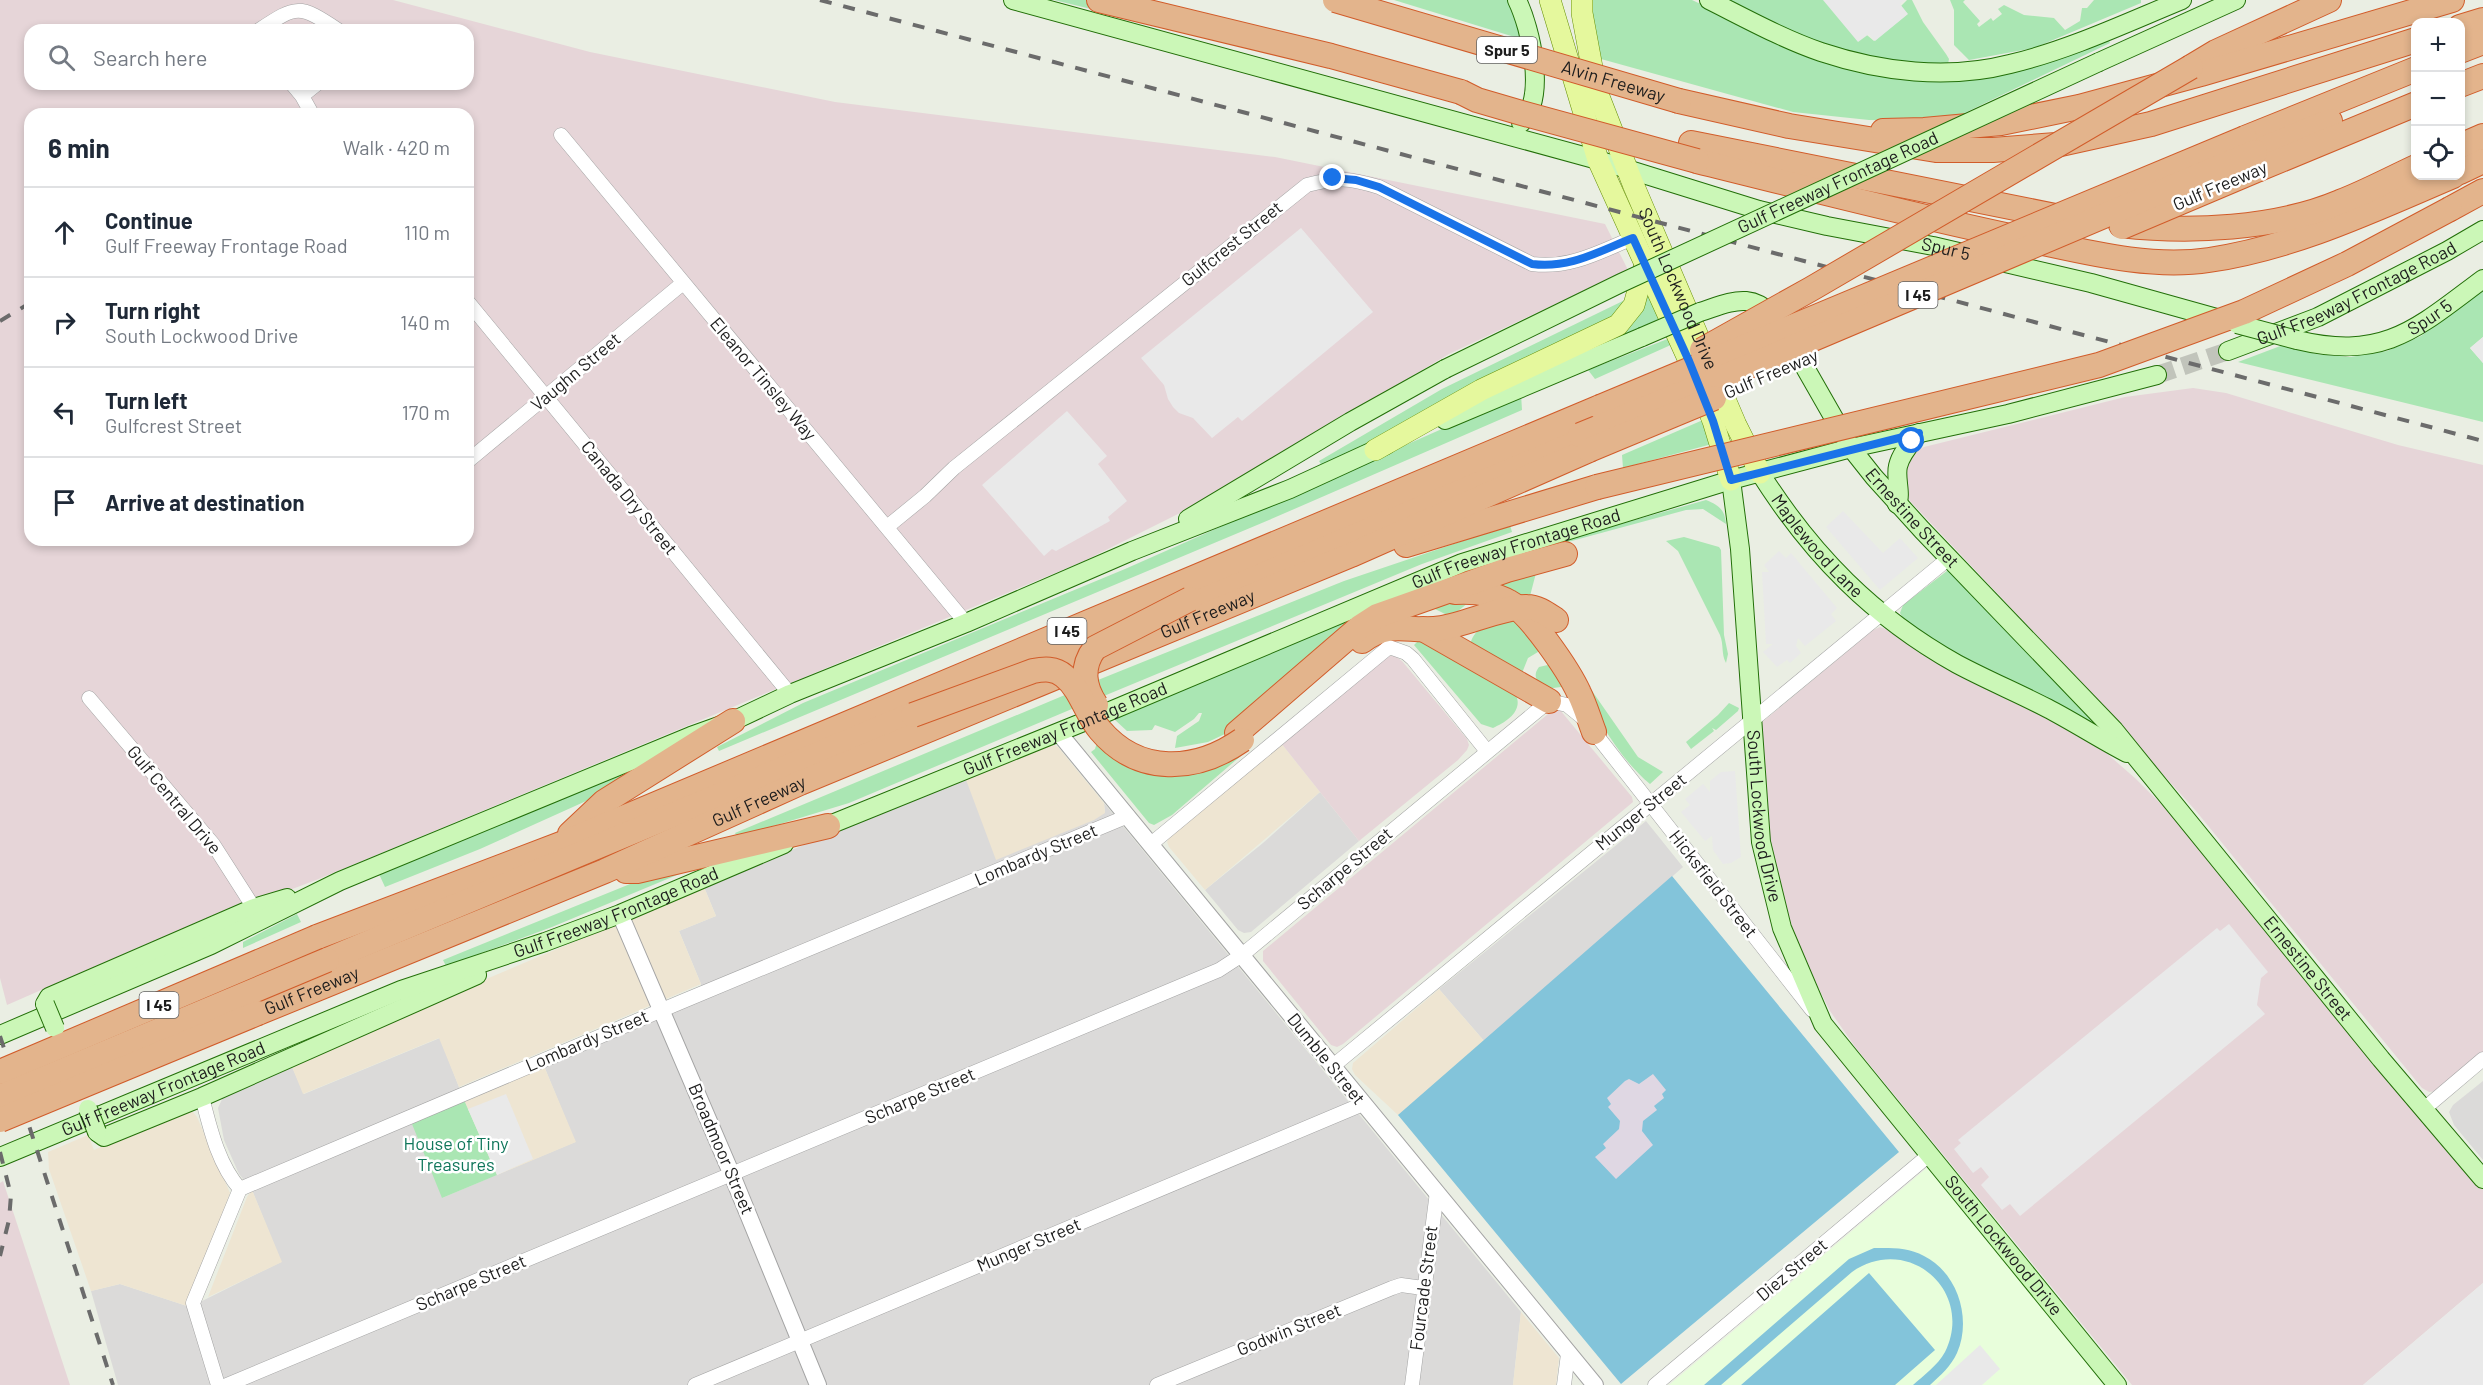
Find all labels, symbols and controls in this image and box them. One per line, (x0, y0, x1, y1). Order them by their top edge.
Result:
map controls (2411, 18, 2465, 180)
button: + (2411, 18, 2465, 72)
search box (24, 24, 474, 90)
road number: Spur 5 (1477, 37, 1537, 63)
icon: search (45, 41, 78, 74)
text: Search here (93, 44, 207, 70)
street label: Alvin Freeway (1559, 55, 1668, 106)
button: − (2411, 72, 2465, 126)
street label: Gulf Freeway Frontage Road (1734, 126, 1941, 238)
button: locate (2411, 126, 2465, 180)
text: 6 min (48, 132, 110, 163)
text: Walk · 420 m (343, 135, 450, 159)
street label: Gulf Freeway (2169, 155, 2270, 215)
route end (1319, 164, 1345, 190)
street label: Gulfcrest Street (1176, 196, 1286, 291)
street label: South Lockwood Drive (1634, 204, 1723, 373)
text: Continue (105, 207, 193, 233)
icon: ahead (48, 216, 81, 249)
text: 110 m (404, 220, 450, 244)
street label: Spur 5 (1920, 232, 1973, 264)
text: Gulf Freeway Frontage Road (105, 233, 348, 257)
street label: Gulf Freeway Frontage Road (2253, 236, 2460, 349)
road number: I 45 (1898, 282, 1938, 308)
street label: Spur 5 (2403, 294, 2456, 339)
text: Turn right (105, 297, 200, 323)
icon: right (48, 306, 81, 339)
text: 140 m (400, 310, 450, 334)
street label: Eleanor Tinsley Way (706, 312, 822, 444)
text: South Lockwood Drive (105, 323, 298, 347)
street label: Vaughn Street (526, 327, 625, 415)
street label: Gulf Freeway (1720, 343, 1821, 403)
text: Turn left (105, 387, 188, 413)
icon: left (48, 396, 81, 429)
text: 170 m (402, 400, 450, 424)
text: Gulfcrest Street (105, 413, 242, 437)
route start (1898, 427, 1924, 453)
street label: Canada Dry Street (577, 436, 683, 559)
street label: Ernestine Street (1861, 463, 1964, 572)
icon: arrive (48, 486, 81, 519)
text: Arrive at destination (105, 489, 304, 515)
street label: Maplewood Lane (1767, 490, 1868, 602)
street label: Gulf Freeway Frontage Road (1408, 503, 1623, 593)
street label: Gulf Freeway (1157, 584, 1258, 643)
road number: I 45 (1048, 618, 1086, 644)
street label: Gulf Freeway Frontage Road (960, 676, 1170, 780)
street label: South Lockwood Drive (1743, 729, 1787, 904)
street label: Gulf Central Drive (123, 741, 227, 858)
street label: Munger Street (1590, 768, 1690, 855)
street label: Gulf Freeway (708, 770, 809, 831)
street label: Lombardy Street (971, 818, 1100, 890)
street label: Scharpe Street (1292, 822, 1396, 914)
street label: Hicksfield Street (1665, 825, 1763, 942)
street label: Gulf Freeway Frontage Road (510, 861, 721, 962)
street label: Ernestine Street (2259, 911, 2357, 1025)
street label: Gulf Freeway (261, 961, 362, 1019)
road number: I 45 (140, 992, 178, 1018)
street label: Lombardy Street (522, 1004, 651, 1076)
street label: Dumble Street (1283, 1008, 1370, 1109)
street label: Gulf Freeway Frontage Road (58, 1036, 268, 1140)
street label: Scharpe Street (861, 1062, 978, 1128)
street label: Broadmoor Street (684, 1080, 759, 1217)
park label: House of Tiny Treasures (403, 1132, 509, 1175)
street label: South Lockwood Drive (1941, 1170, 2068, 1319)
street label: Munger Street (973, 1212, 1084, 1276)
street label: Fourcade Street (1404, 1224, 1442, 1352)
street label: Diez Street (1751, 1233, 1831, 1305)
street label: Scharpe Street (412, 1249, 529, 1315)
street label: Godwin Street (1233, 1298, 1344, 1360)

